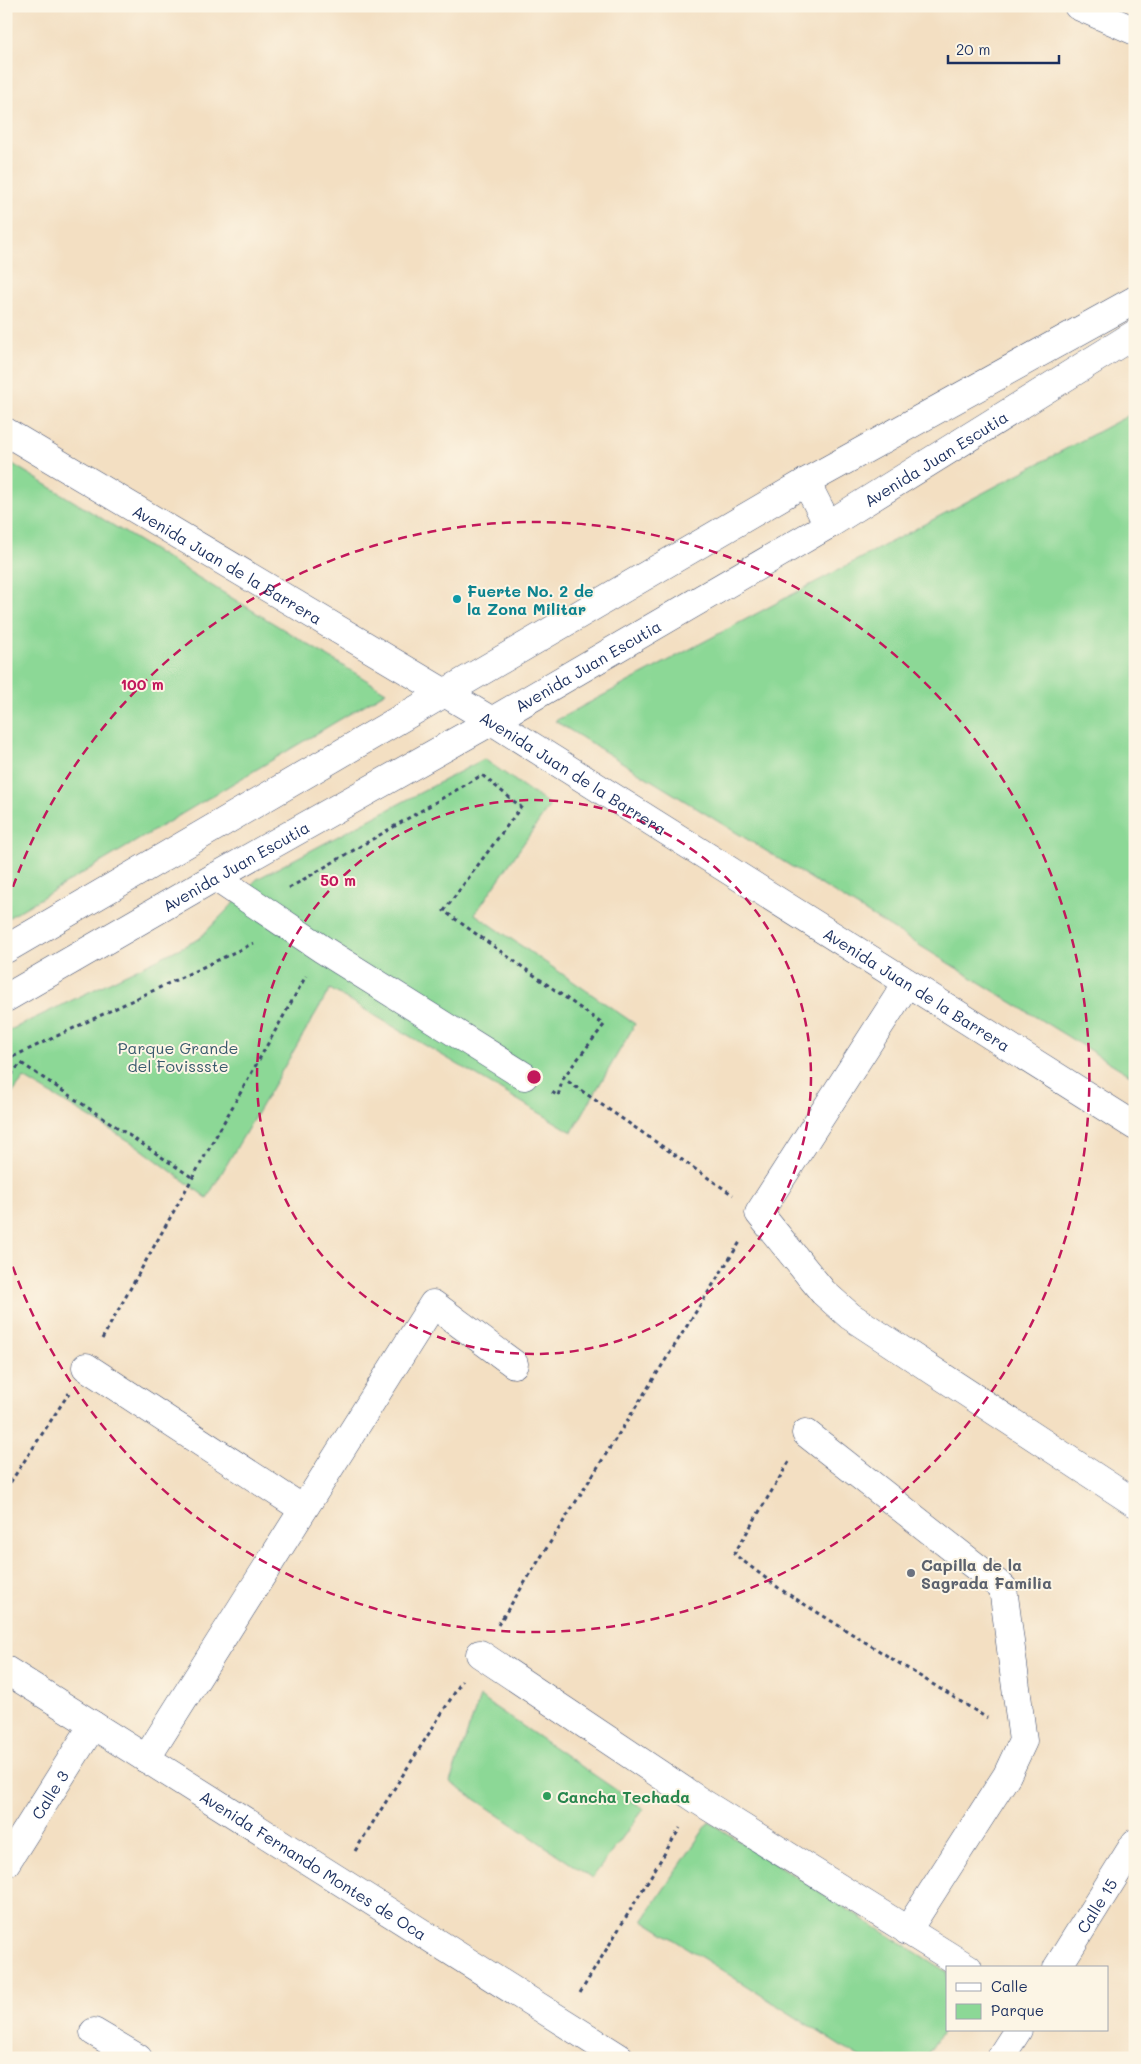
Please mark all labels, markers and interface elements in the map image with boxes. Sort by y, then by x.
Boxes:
scale bar [948,32,1060,64]
text: 20 m [956,39,990,59]
street label: Avenida Juan Escutia [860,405,1011,511]
street label: Avenida Juan de la Barrera [129,499,326,628]
place label: Fuerte No. 2 de la Zona Militar [467,580,594,619]
marker: Fuerte No. 2 de la Zona Militar [451,593,463,605]
street label: Avenida Juan Escutia [511,614,664,716]
text: 100 m [120,674,164,694]
street label: Avenida Juan de la Barrera [477,706,671,839]
street label: Avenida Juan Escutia [158,816,313,916]
text: 50 m [320,870,356,890]
street label: Avenida Juan de la Barrera [820,922,1015,1055]
park label: Parque Grande del Fovissste [118,1037,238,1076]
centre of rings [525,1068,543,1086]
place label: Capilla de la Sagrada Familia [921,1554,1052,1593]
marker: Capilla de la Sagrada Familia [905,1567,917,1579]
street label: Calle 3 [26,1766,72,1823]
street label: Avenida Fernando Montes de Oca [196,1785,431,1944]
place label: Cancha Techada [557,1786,690,1807]
marker: Cancha Techada [541,1790,553,1802]
street label: Calle 15 [1071,1874,1121,1937]
legend [946,1966,1108,2032]
text: Calle [991,1976,1028,1996]
text: Parque [991,2000,1044,2020]

